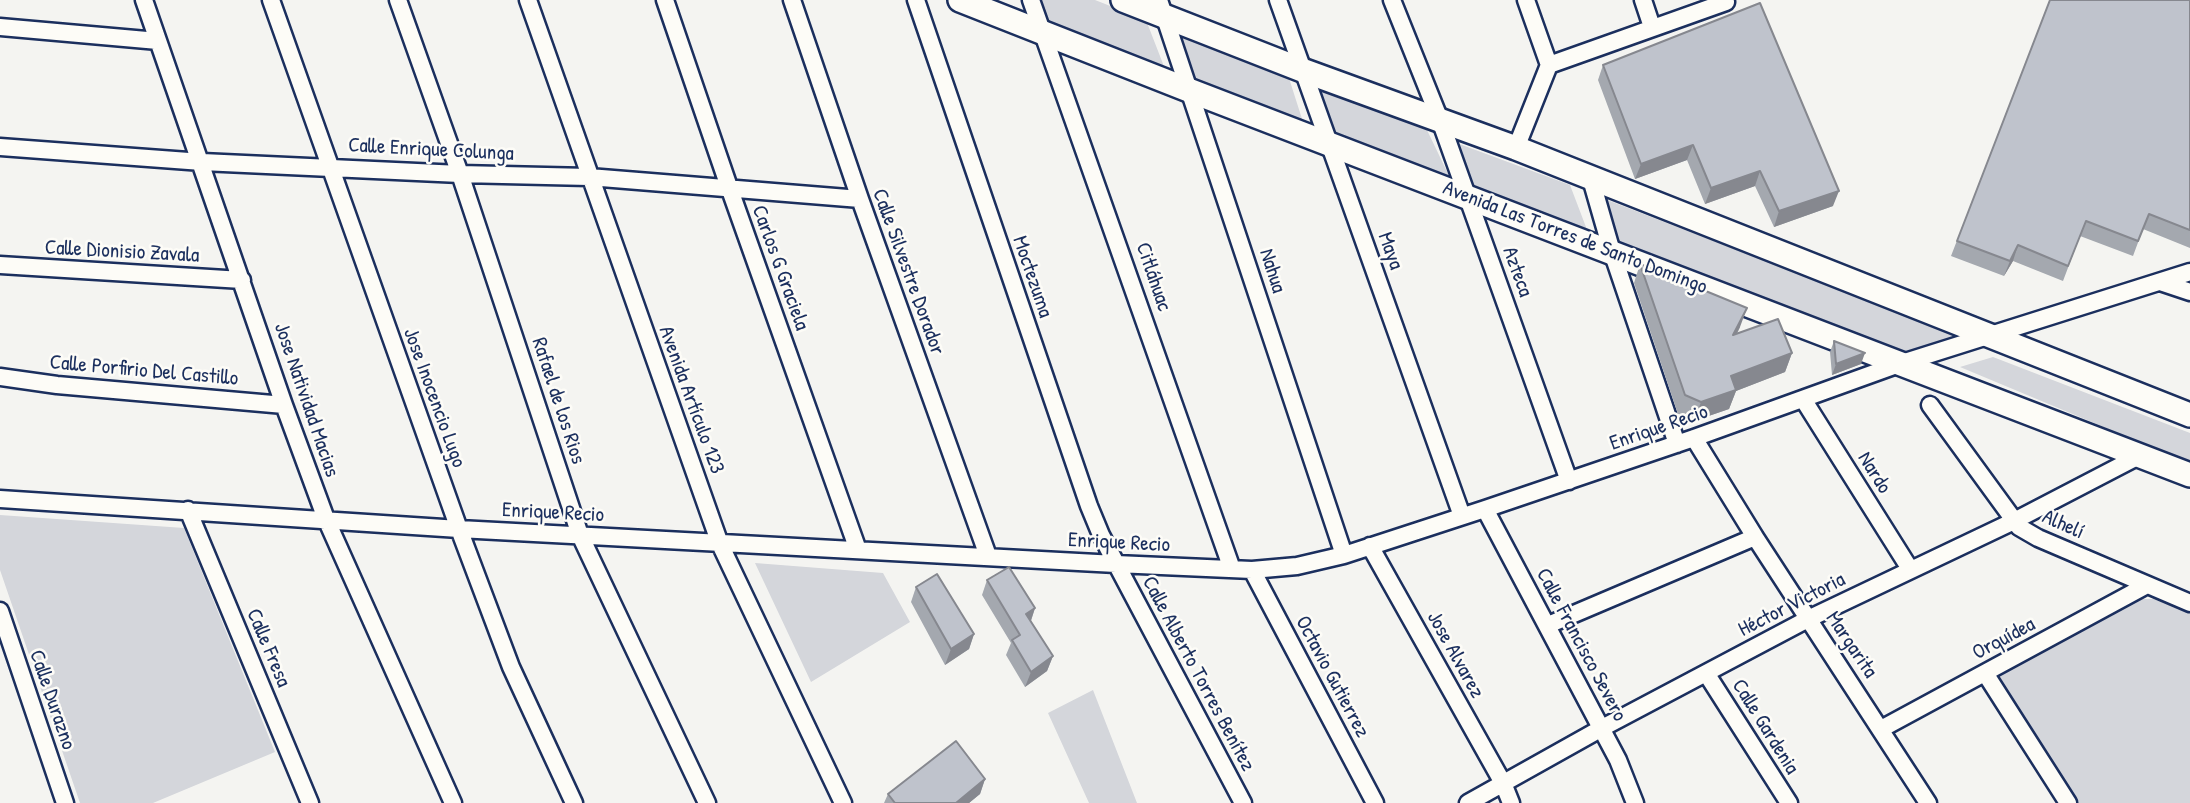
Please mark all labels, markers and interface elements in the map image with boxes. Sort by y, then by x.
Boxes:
street label: Calle Enrique Colunga [348,133,514,167]
street label: Avenida Las Torres de Santo Domingo [1439,176,1711,300]
street label: Calle Silvestre Dorador [866,186,950,358]
street label: Carlos G Graciela [746,202,814,334]
street label: Maya [1372,229,1408,273]
street label: Moctezuma [1006,233,1058,321]
street label: Calle Dionisio Zavala [44,235,200,269]
street label: Citláhuac [1130,239,1176,315]
street label: Azteca [1496,244,1538,300]
street label: Nahua [1253,246,1291,296]
street label: Jose Natividad Macias [268,320,344,480]
street label: Avenida Artículo 123 [653,323,729,477]
street label: Jose Inocencio Lugo [397,325,471,471]
street label: Rafael de los Rios [526,335,590,467]
street label: Calle Porfirio Del Castillo [49,350,239,392]
street label: Enrique Recio [1607,399,1711,457]
street label: Nardo [1852,448,1896,498]
street label: Enrique Recio [501,498,605,528]
street label: Alhelí [2038,505,2088,545]
street label: Enrique Recio [1067,528,1171,558]
street label: Calle Francisco Severo [1530,564,1632,726]
street label: Héctor Victoria [1734,567,1850,643]
street label: Calle Alberto Torres Benítez [1136,572,1260,776]
street label: Calle Fresa [240,605,296,691]
street label: Jose Alvarez [1421,607,1489,703]
street label: Margarita [1820,607,1882,683]
street label: Octavio Gutierrez [1289,612,1375,742]
street label: Orquídea [1968,612,2040,666]
street label: Calle Durazno [23,647,81,753]
street label: Calle Gardenia [1726,675,1804,779]

